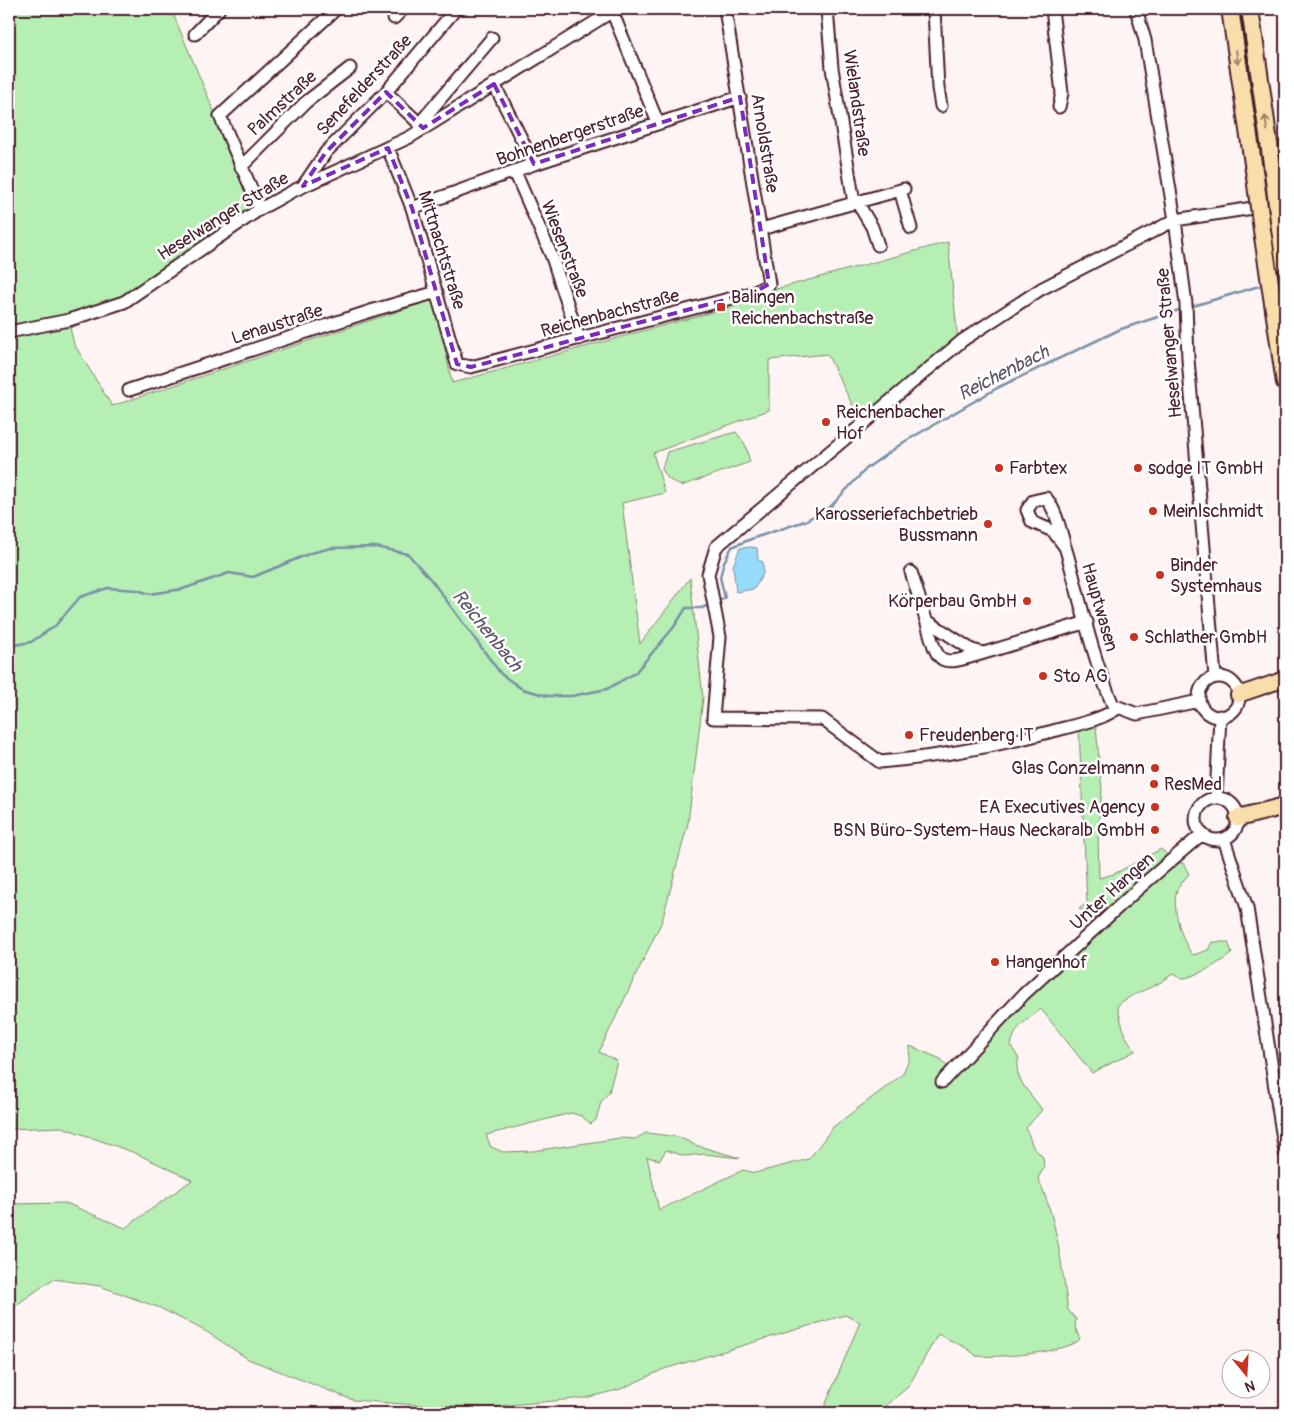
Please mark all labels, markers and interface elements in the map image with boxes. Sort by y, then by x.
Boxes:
street label: Senefelderstraße [311,30,417,141]
street label: Wielandstraße [838,48,875,158]
one-way arrow [1233,49,1243,65]
street label: Palmstraße [243,65,322,141]
street label: Arnoldstraße [745,92,784,194]
street label: Bohnenbergerstraße [493,99,647,171]
one-way arrow [1261,115,1271,131]
street label: Heselwanger Straße [153,167,293,266]
street label: Mittnachtstraße [413,188,471,312]
street label: Wiesenstraße [535,197,594,301]
street label: Heselwanger Straße [1151,267,1188,419]
street label: Reichenbachstraße [538,284,682,343]
place label: Balingen Reichenbachstraße [731,286,873,330]
street label: Lenaustraße [229,299,326,350]
marker: Balingen Reichenbachstraße [715,301,727,313]
water label: Reichenbach [954,339,1054,406]
place label: Reichenbacher Hof [836,401,945,445]
marker: Reichenbacher Hof [820,416,832,428]
place label: Farbtex [1009,457,1068,480]
place label: sodge IT GmbH [1148,457,1263,480]
marker: Farbtex [993,462,1005,474]
marker: sodge IT GmbH [1132,462,1144,474]
place label: Meinlschmidt [1163,500,1264,523]
place label: Karosseriefachbetrieb Bussmann [815,503,978,547]
marker: Meinlschmidt [1147,505,1159,517]
marker: Karosseriefachbetrieb Bussmann [982,518,994,530]
place label: Binder Systemhaus [1170,554,1262,598]
street label: Hauptwasen [1076,560,1123,654]
marker: Binder Systemhaus [1154,569,1166,581]
water label: Reichenbach [447,585,528,677]
place label: Körperbau GmbH [888,590,1017,613]
marker: Körperbau GmbH [1021,595,1033,607]
place label: Schlather GmbH [1144,626,1267,649]
marker: Schlather GmbH [1128,631,1140,643]
place label: Sto AG [1053,665,1108,688]
marker: Sto AG [1037,670,1049,682]
place label: Freudenberg IT [919,724,1034,747]
marker: Freudenberg IT [903,729,915,741]
place label: Glas Conzelmann [1011,757,1145,780]
marker: Glas Conzelmann [1149,762,1161,774]
place label: ResMed [1164,773,1222,796]
marker: ResMed [1148,778,1160,790]
place label: EA Executives Agency [979,796,1145,819]
marker: EA Executives Agency [1149,801,1161,813]
place label: BSN Büro-System-Haus Neckaralb GmbH [833,819,1145,842]
marker: BSN Büro-System-Haus Neckaralb GmbH [1149,824,1161,836]
street label: Unter Hangen [1065,848,1159,935]
place label: Hangenhof [1005,951,1088,974]
marker: Hangenhof [989,956,1001,968]
north arrow [1222,1350,1272,1400]
text: N [1243,1376,1257,1395]

